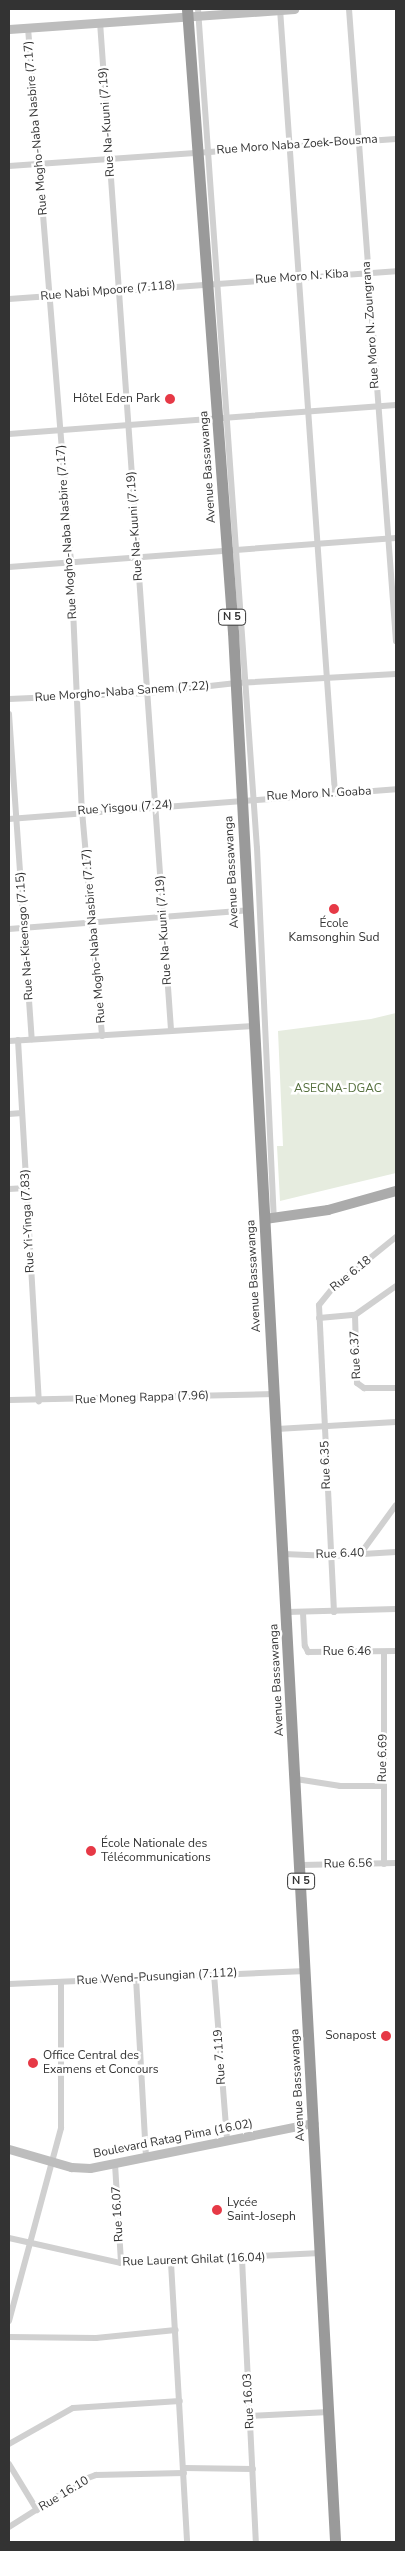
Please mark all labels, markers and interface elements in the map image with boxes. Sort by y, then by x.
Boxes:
street label: Rue Mogho-Naba Nasbire (7.17) [21,40,51,216]
street label: Rue Na-Kuuni (7.19) [96,67,118,177]
street label: Rue Moro Naba Zoek-Bousma [216,132,378,158]
street label: Rue Moro N. Zoungrana [359,261,383,389]
street label: Rue Moro N. Kiba [255,267,349,287]
street label: Rue Nabi Mpoore (7.118) [40,278,176,304]
place label: Hôtel Eden Park [73,392,160,406]
marker: Hôtel Eden Park [164,393,176,405]
street label: Avenue Bassawanga [197,410,219,524]
street label: Rue Mogho-Naba Nasbire (7.17) [54,444,80,620]
street label: Rue Na-Kuuni (7.19) [124,471,146,581]
road number: N 5 [217,608,247,626]
street label: Rue Morgho-Naba Sanem (7.22) [34,679,210,705]
street label: Rue Moro N. Goaba [266,784,372,804]
street label: Rue Yisgou (7.24) [77,797,173,819]
street label: Avenue Bassawanga [222,815,242,929]
street label: Rue Mogho-Naba Nasbire (7.17) [79,848,109,1024]
street label: Rue Na-Kieensgo (7.15) [13,871,37,1001]
street label: Rue Na-Kuuni (7.19) [153,875,175,985]
marker: École Kamsonghin Sud [328,903,340,915]
place label: École Kamsonghin Sud [288,917,380,945]
park label: ASECNA-DGAC [294,1082,382,1096]
street label: Rue Yi-Yinga (7.83) [18,1169,38,1273]
street label: Avenue Bassawanga [244,1219,264,1333]
street label: Rue 6.18 [328,1253,374,1295]
street label: Rue 6.37 [348,1330,364,1380]
street label: Rue Moneg Rappa (7.96) [75,1388,209,1408]
street label: Rue 6.35 [318,1440,334,1490]
street label: Rue 6.40 [315,1546,365,1562]
street label: Avenue Bassawanga [267,1623,287,1737]
street label: Rue 6.46 [323,1645,371,1659]
street label: Rue 6.69 [375,1734,391,1782]
place label: École Nationale des Télécommunications [101,1837,211,1865]
marker: École Nationale des Télécommunications [85,1845,97,1857]
street label: Rue 6.56 [324,1856,372,1872]
road number: N 5 [286,1872,316,1890]
street label: Rue Wend-Pusungian (7.112) [76,1966,238,1988]
street label: Avenue Bassawanga [288,2028,308,2142]
street label: Rue 7.119 [211,2029,229,2085]
place label: Sonapost [325,2029,376,2043]
marker: Sonapost [380,2030,392,2042]
place label: Office Central des Examens et Concours [43,2049,159,2077]
marker: Office Central des Examens et Concours [27,2057,39,2069]
street label: Boulevard Ratag Pima (16.02) [92,2116,254,2162]
street label: Rue 16.07 [109,2186,127,2242]
place label: Lycée Saint-Joseph [227,2196,296,2224]
marker: Lycée Saint-Joseph [211,2204,223,2216]
street label: Rue Laurent Ghilat (16.04) [122,2250,266,2270]
street label: Rue 16.03 [240,2373,258,2429]
street label: Rue 16.10 [36,2473,92,2515]

